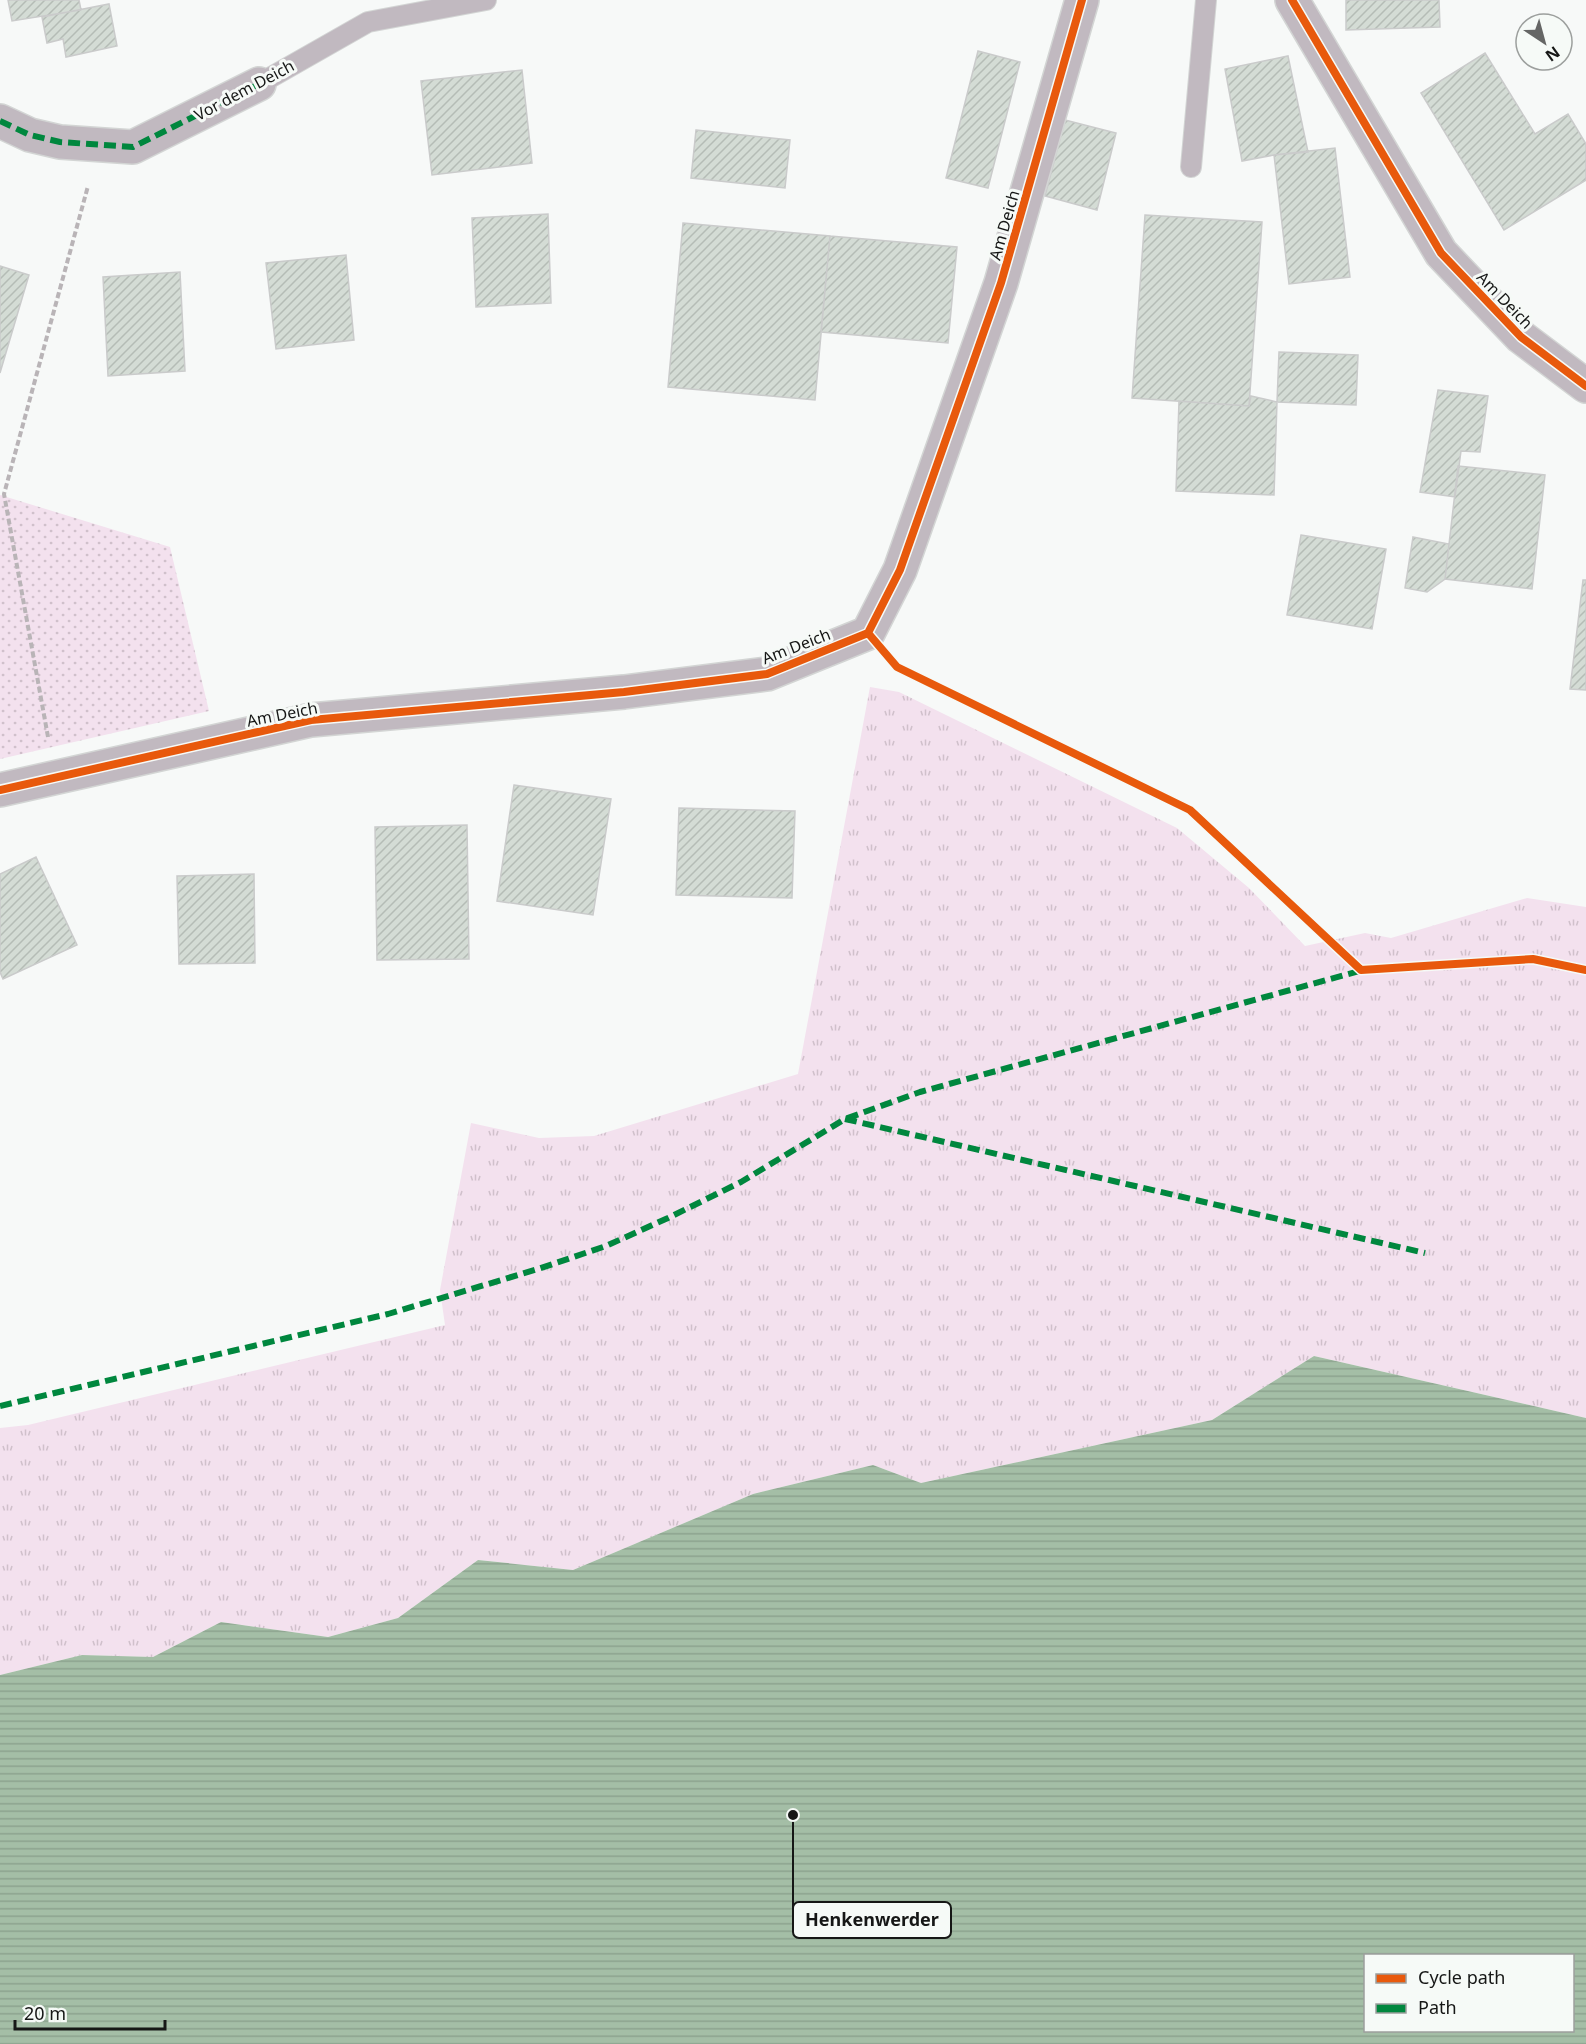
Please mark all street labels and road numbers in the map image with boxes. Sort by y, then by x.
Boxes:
street label: Vor dem Deich [190,54,298,126]
street label: Am Deich [984,187,1024,263]
street label: Am Deich [1472,267,1538,333]
street label: Am Deich [759,623,833,669]
street label: Am Deich [245,696,319,732]

